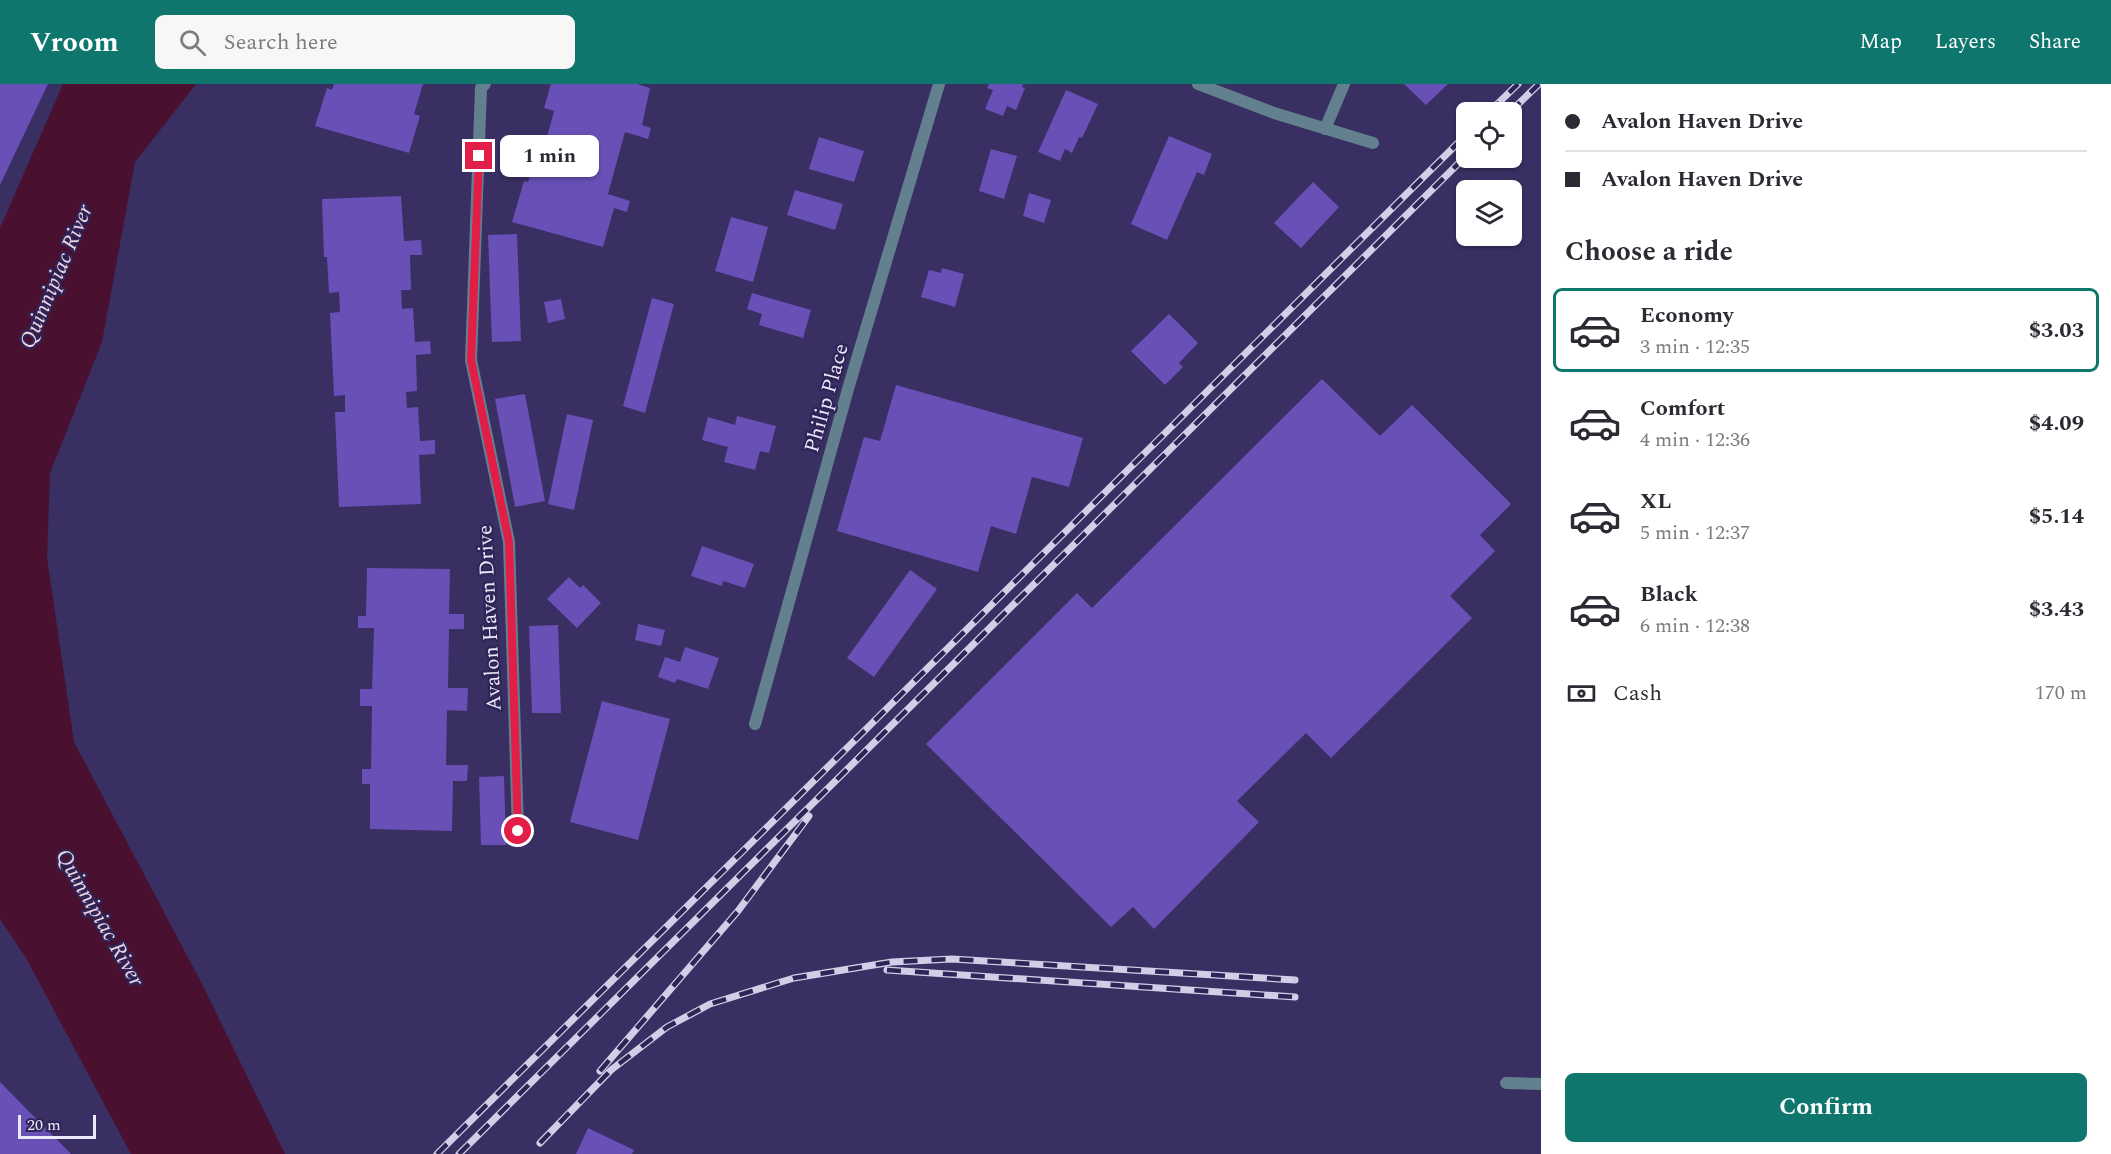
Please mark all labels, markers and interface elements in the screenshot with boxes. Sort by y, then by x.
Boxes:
search box [155,15,575,69]
text: Vroom [30,21,119,64]
icon: search [176,26,209,59]
text: Search here [224,26,338,59]
text: Map [1860,26,1902,58]
text: Layers [1935,26,1996,58]
text: Share [2029,26,2081,58]
map controls [1456,102,1522,246]
button: locate [1456,102,1522,168]
text: Avalon Haven Drive [1601,105,1803,138]
callout: 1 min [500,135,599,177]
text: 1 min [523,141,576,171]
route end [465,142,492,169]
text: Avalon Haven Drive [1601,163,1803,196]
button: layers [1456,180,1522,246]
water label: Quinnipiac River [11,199,102,354]
text: Choose a ride [1565,231,1733,273]
text: Economy [1640,299,1733,332]
icon: car [1568,303,1622,357]
text: $3.03 [2029,314,2084,347]
text: 3 min · 12:35 [1640,332,1750,362]
street label: Philip Place [796,340,858,457]
text: Comfort [1640,392,1725,425]
icon: car [1568,396,1622,450]
text: $4.09 [2029,407,2084,440]
text: 4 min · 12:36 [1640,425,1750,455]
text: XL [1640,485,1671,518]
icon: car [1568,489,1622,543]
text: $5.14 [2029,500,2084,533]
text: 5 min · 12:37 [1640,518,1750,548]
street label: Avalon Haven Drive [469,524,511,712]
text: Black [1640,578,1698,611]
icon: car [1568,582,1622,636]
text: $3.43 [2029,593,2084,626]
text: 6 min · 12:38 [1640,611,1750,641]
icon: cash [1565,677,1598,710]
text: Cash [1613,677,1662,710]
text: 170 m [2035,678,2087,708]
route start [504,817,531,844]
water label: Quinnipiac River [47,843,153,993]
button: Confirm [1565,1073,2087,1142]
scale bar [18,1112,96,1140]
text: 20 m [27,1113,61,1137]

